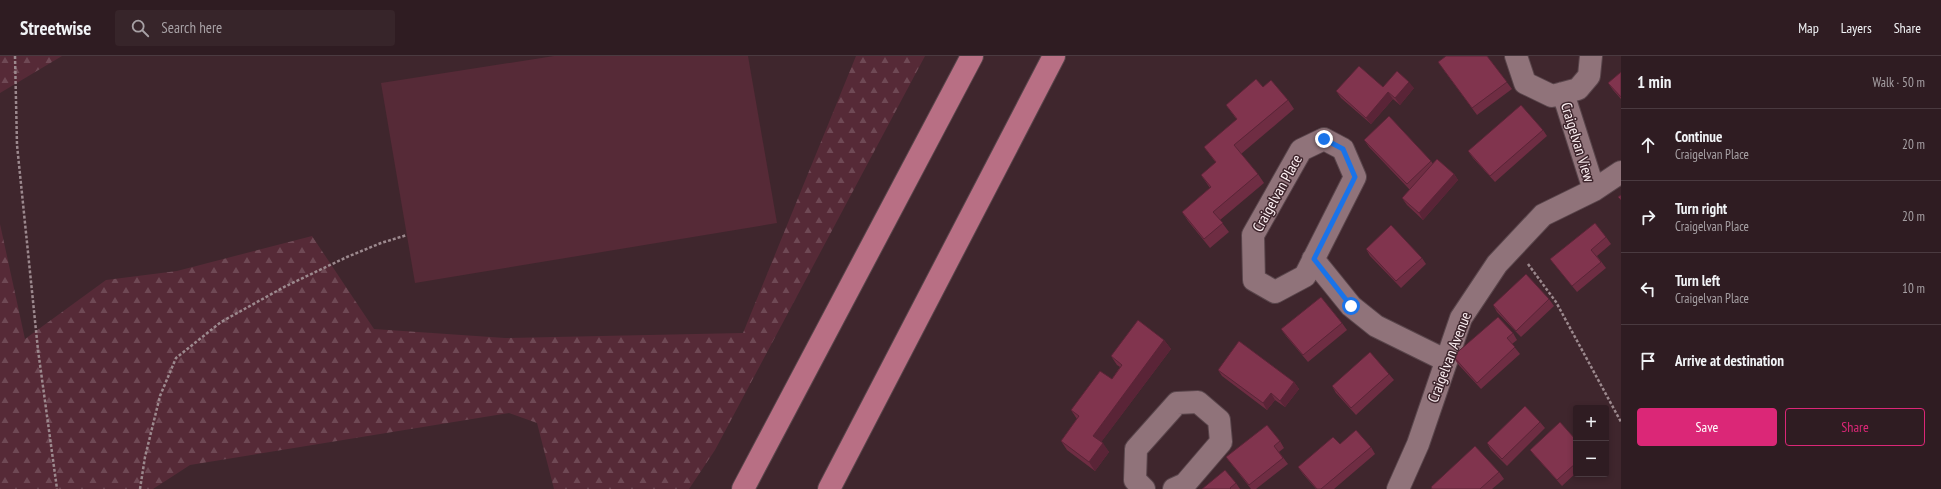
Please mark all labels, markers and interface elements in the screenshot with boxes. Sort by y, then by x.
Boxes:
search box [115,10,395,46]
text: Streetwise [20,16,91,40]
icon: search [129,17,151,39]
text: Search here [161,18,222,37]
text: Map [1798,19,1819,37]
text: Layers [1841,19,1872,37]
text: Share [1894,19,1921,37]
text: 1 min [1637,71,1671,93]
text: Walk · 50 m [1873,74,1925,91]
street label: Craigelvan View [1557,100,1599,184]
text: Continue [1675,127,1722,146]
route end [1315,130,1333,148]
icon: ahead [1637,134,1659,156]
text: 20 m [1902,136,1925,153]
text: Craigelvan Place [1675,146,1749,163]
street label: Craigelvan Place [1248,151,1306,235]
text: Turn right [1675,199,1727,218]
icon: right [1637,206,1659,228]
text: 20 m [1902,208,1925,225]
text: Craigelvan Place [1675,218,1749,235]
text: Turn left [1675,271,1720,290]
icon: left [1637,278,1659,300]
text: 10 m [1902,280,1925,297]
text: Craigelvan Place [1675,290,1749,307]
route start [1342,297,1360,315]
street label: Craigelvan Avenue [1423,309,1475,405]
icon: arrive [1637,350,1659,372]
text: Arrive at destination [1675,351,1784,370]
map controls [1573,405,1609,477]
button: + [1573,405,1609,441]
button: Save [1637,408,1777,446]
button: Share [1785,408,1925,446]
button: − [1573,441,1609,477]

